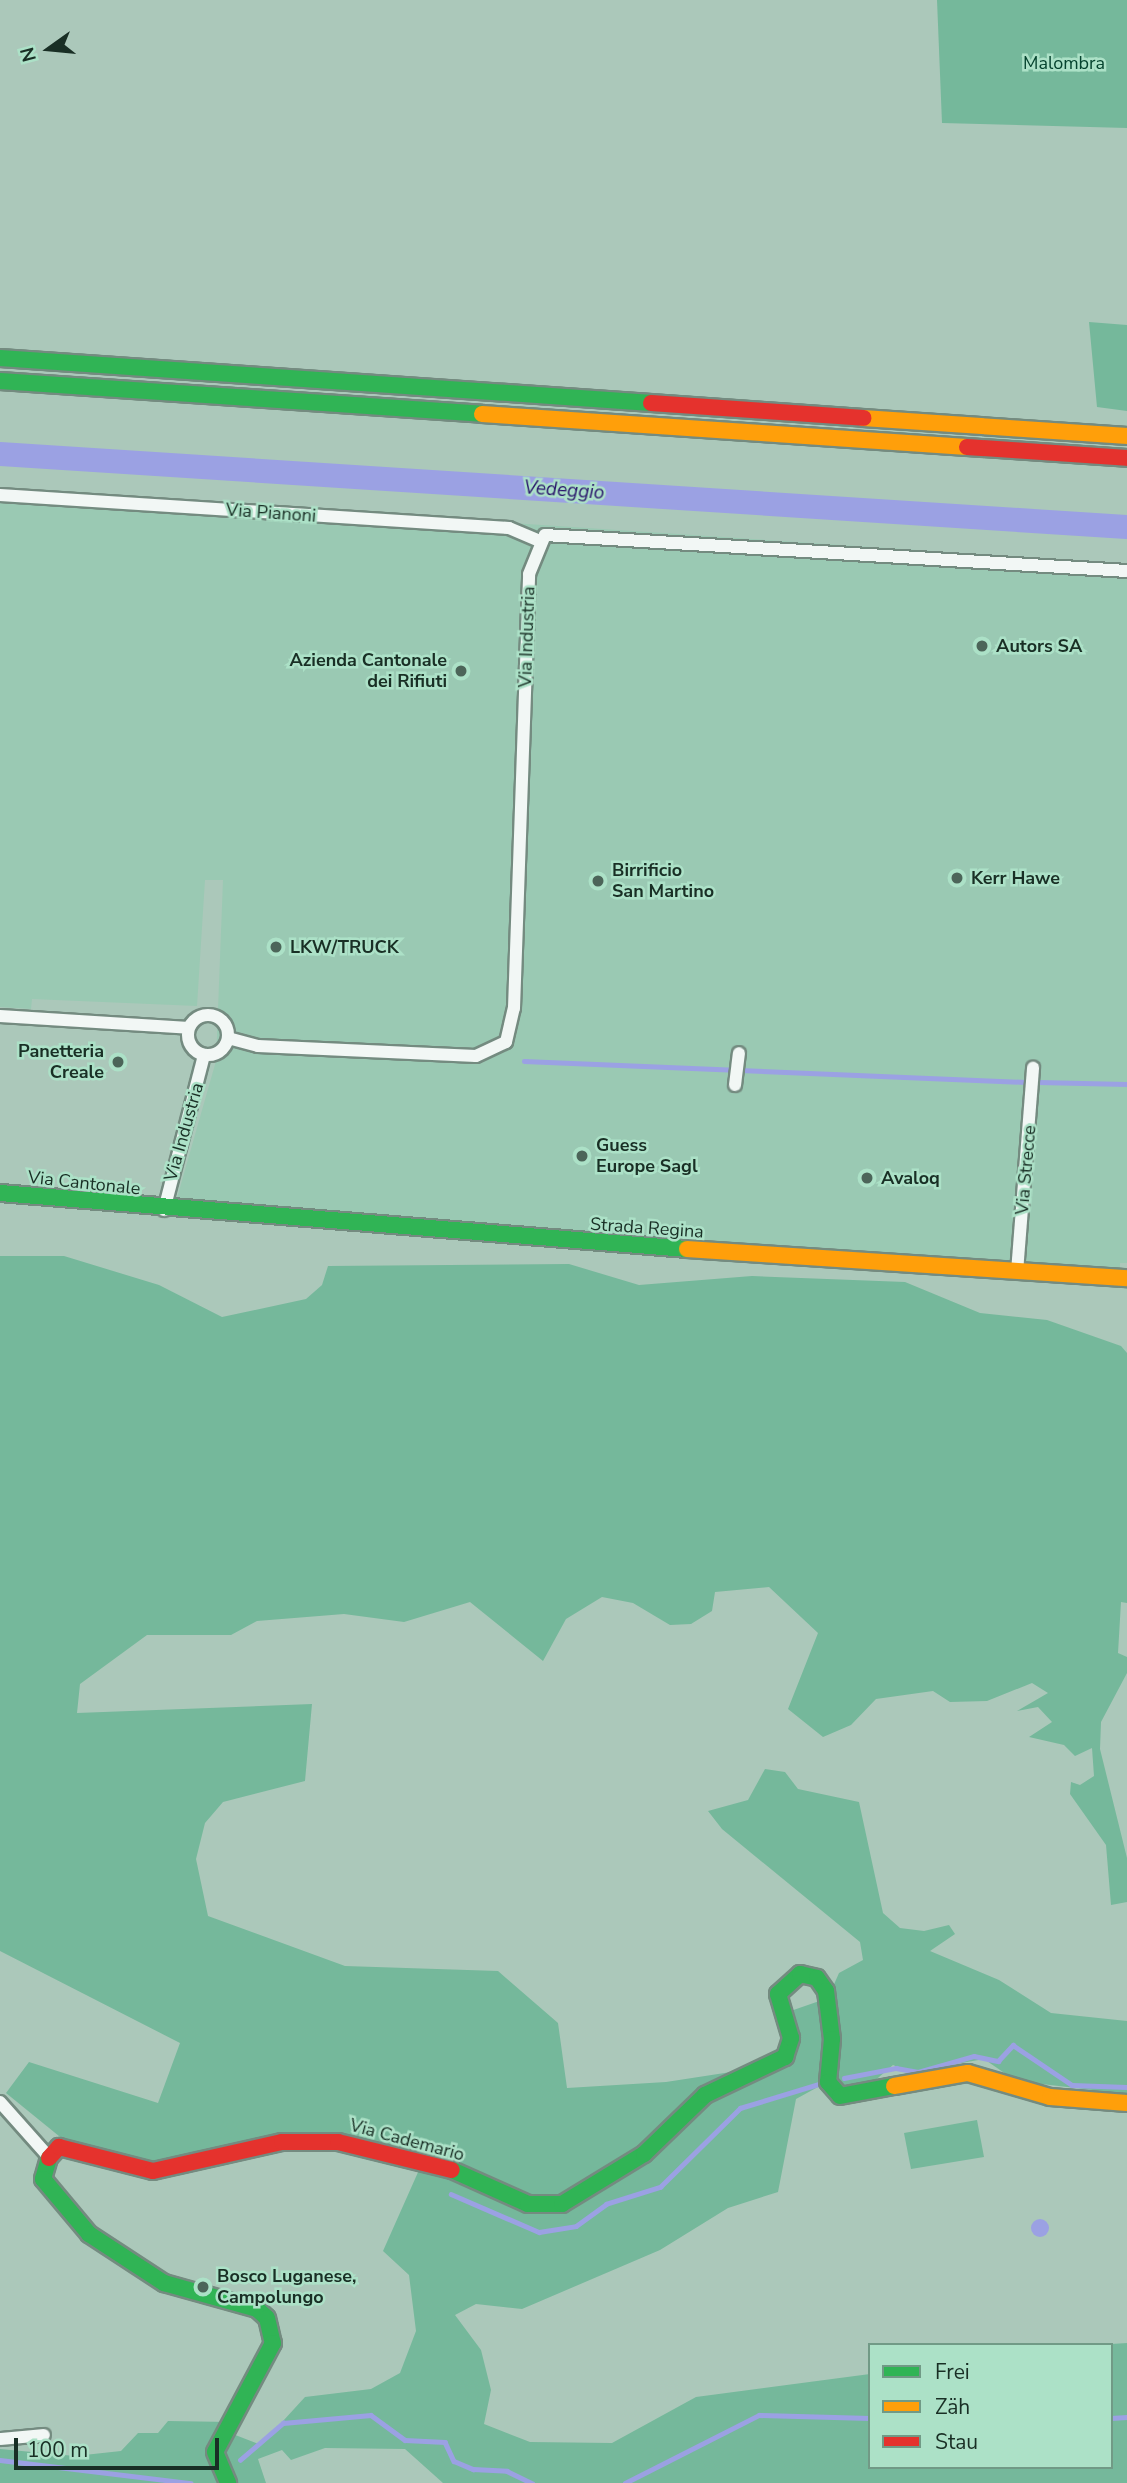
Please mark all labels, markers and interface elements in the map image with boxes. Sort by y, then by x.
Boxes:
north arrow [14,14,84,84]
text: N [14,44,43,65]
park label: Malombra [1023,52,1105,74]
water label: Vedeggio [523,477,605,505]
street label: Via Pianoni [225,499,317,527]
street label: Via Industria [514,586,540,688]
place label: Autors SA [996,635,1082,657]
marker: Autors SA [974,638,990,654]
place label: Azienda Cantonale dei Rifiuti [289,650,447,692]
marker: Azienda Cantonale dei Rifiuti [453,663,469,679]
place label: Birrificio San Martino [612,860,714,903]
place label: Kerr Hawe [971,867,1060,889]
marker: Kerr Hawe [949,870,965,886]
marker: Birrificio San Martino [590,873,606,889]
place label: LKW/TRUCK [290,936,399,958]
marker: LKW/TRUCK [268,939,284,955]
place label: Panetteria Creale [18,1041,104,1084]
marker: Panetteria Creale [110,1054,126,1070]
street label: Via Industria [160,1080,208,1184]
street label: Via Strecce [1011,1124,1041,1216]
place label: Guess Europe Sagl [596,1135,698,1178]
marker: Guess Europe Sagl [574,1148,590,1164]
street label: Via Cantonale [27,1166,141,1200]
place label: Avaloq [881,1167,940,1189]
marker: Avaloq [859,1170,875,1186]
street label: Strada Regina [589,1213,705,1243]
street label: Via Cademario [347,2114,467,2166]
place label: Bosco Luganese, Campolungo [217,2266,356,2308]
marker: Bosco Luganese, Campolungo [195,2279,211,2295]
legend [868,2343,1113,2469]
text: Frei [935,2358,970,2386]
text: Zäh [935,2393,970,2421]
scale bar [18,2424,222,2468]
text: Stau [935,2428,978,2456]
text: 100 m [27,2436,88,2464]

